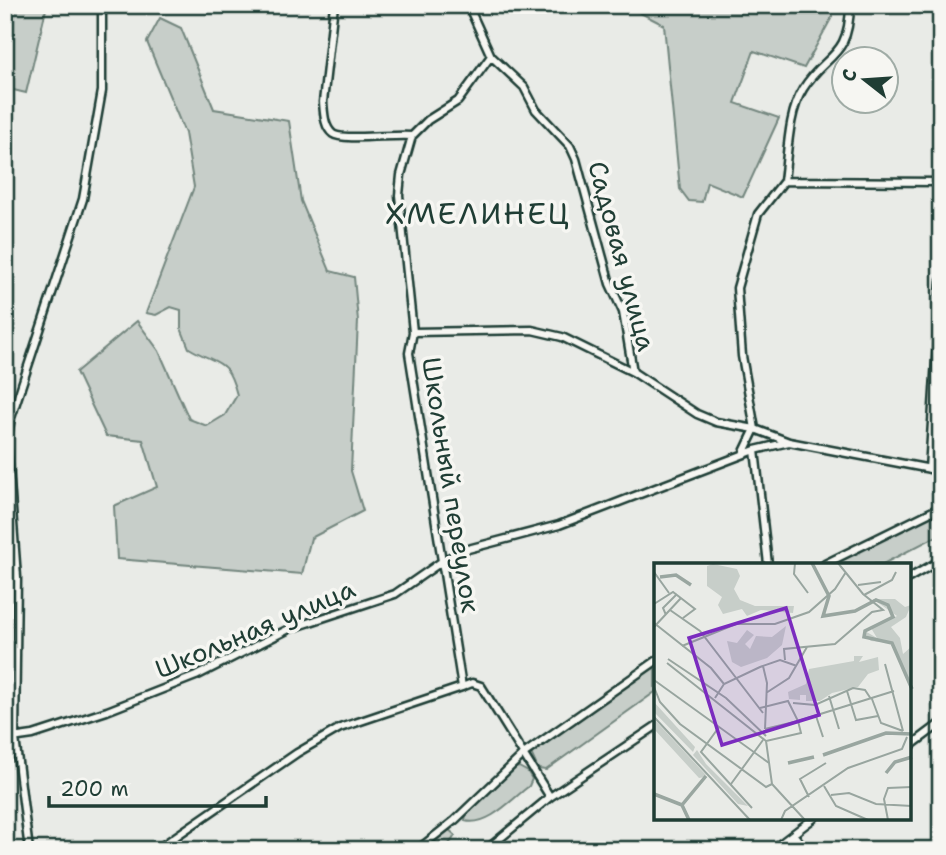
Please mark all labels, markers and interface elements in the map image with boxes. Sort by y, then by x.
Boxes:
north arrow [830,46,900,116]
text: С [836,66,863,84]
street label: Садовая улица [580,157,665,355]
district label: ХМЕЛИНЕЦ [385,193,571,234]
street label: Школьный переулок [414,355,489,615]
inset map [654,563,911,820]
street label: Школьная улица [149,571,360,686]
scale bar [49,764,266,808]
text: 200 m [60,775,129,803]

